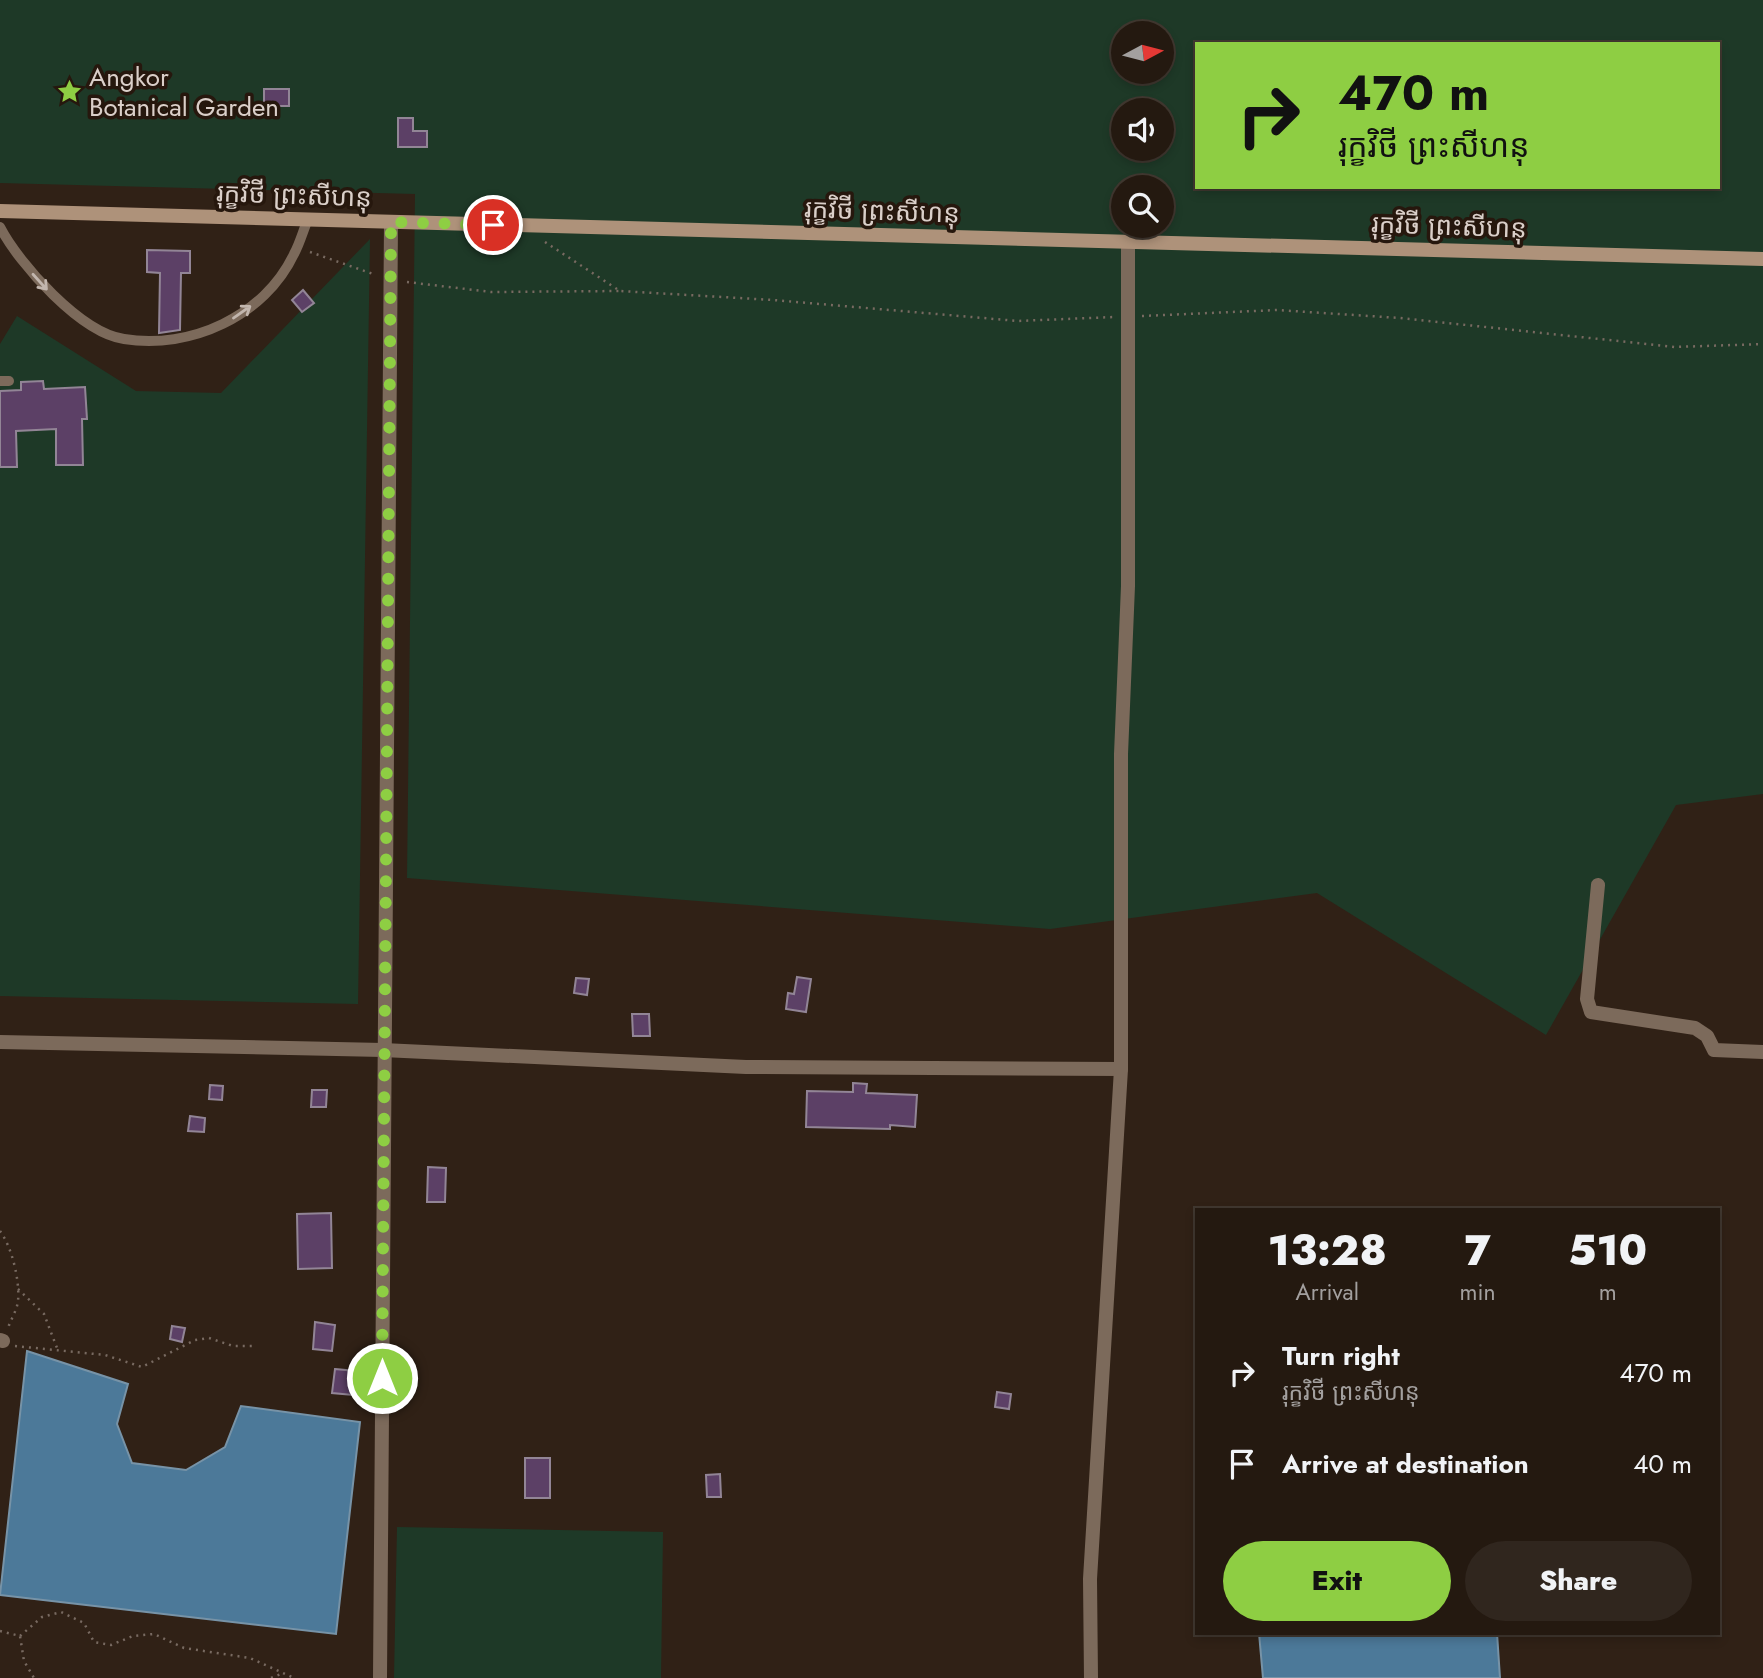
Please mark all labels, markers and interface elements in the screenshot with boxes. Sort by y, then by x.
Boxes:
north arrow [1111,21,1174,84]
map controls [1111,21,1174,238]
place label: Angkor Botanical Garden [89,58,279,126]
text: 470 m [1338,58,1489,128]
icon: right [1223,70,1314,161]
place icon: Angkor Botanical Garden [55,78,83,106]
button: sound [1111,98,1174,161]
text: រុក្ខវិថី ព្រះសីហនុ [1338,123,1530,169]
street label: រុក្ខវិថី ព្រះសីហនុ [216,173,372,217]
button: search [1111,175,1174,238]
street label: រុក្ខវិថី ព្រះសីហនុ [804,189,960,233]
pin [463,195,523,255]
street label: រុក្ខវិថី ព្រះសីហនុ [1371,204,1527,248]
icon: arrive [474,206,512,244]
one-way arrow [32,273,48,291]
one-way arrow [231,305,251,319]
text: 13:28 [1268,1220,1387,1281]
text: 7 [1464,1220,1491,1281]
text: 510 [1568,1220,1647,1281]
text: Arrival [1296,1275,1359,1309]
text: min [1460,1275,1496,1309]
text: m [1599,1275,1617,1309]
text: Turn right [1282,1337,1400,1375]
position arrow [345,1341,419,1415]
icon: right [1223,1354,1261,1392]
text: 470 m [1620,1354,1692,1392]
text: រុក្ខវិថី ព្រះសីហនុ [1282,1375,1420,1409]
icon: arrive [1223,1445,1261,1483]
text: Arrive at destination [1282,1445,1529,1483]
text: 40 m [1633,1445,1692,1483]
button: Exit [1223,1541,1451,1621]
button: Share [1465,1541,1692,1621]

